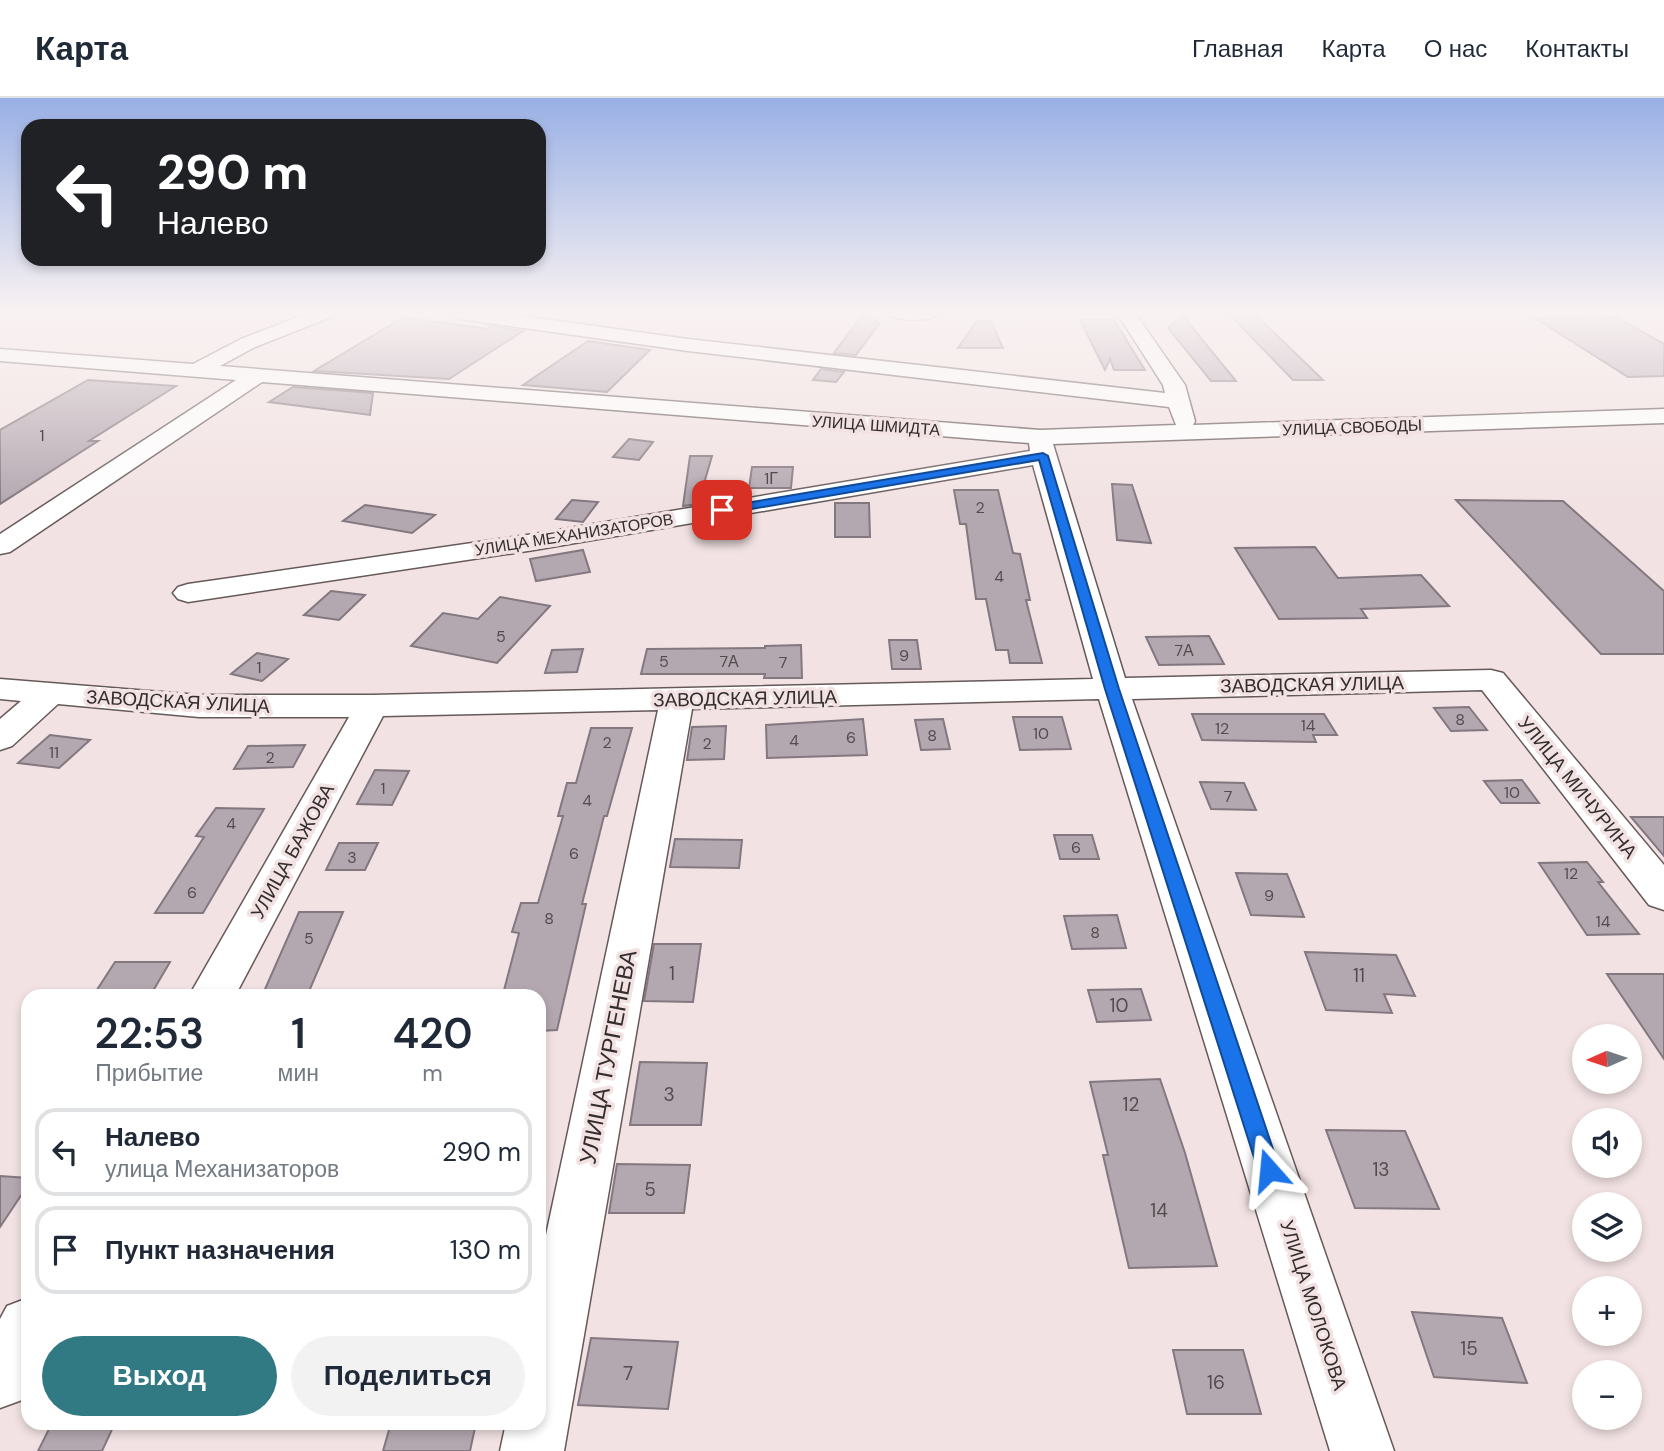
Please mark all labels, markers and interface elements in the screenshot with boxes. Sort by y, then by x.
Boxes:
text: Карта [35,27,128,70]
text: Главная [1192,33,1283,64]
text: Карта [1321,33,1386,64]
text: О нас [1424,33,1487,64]
text: Контакты [1525,33,1629,64]
text: 290 m [157,140,308,204]
icon: left [42,147,133,238]
text: Налево [157,202,269,244]
street label: УЛИЦА ШМИДТА [811,411,941,440]
street label: УЛИЦА СВОБОДЫ [1282,415,1422,440]
house number: 1 [40,425,45,446]
house number: 1Г [764,468,778,489]
pin [692,480,752,540]
icon: arrive [703,491,741,529]
house number: 2 [975,497,985,518]
street label: УЛИЦА МЕХАНИЗАТОРОВ [473,508,675,561]
house number: 4 [994,566,1004,587]
house number: 5 [496,626,506,647]
house number: 7А [1174,640,1194,661]
house number: 9 [899,645,909,666]
house number: 5 [659,651,669,672]
house number: 7А [719,651,739,672]
house number: 7 [779,652,787,673]
house number: 1 [257,657,262,678]
street label: ЗАВОДСКАЯ УЛИЦА [1220,670,1405,699]
street label: ЗАВОДСКАЯ УЛИЦА [85,684,271,719]
street label: ЗАВОДСКАЯ УЛИЦА [653,684,838,713]
house number: 8 [1455,709,1465,730]
street label: УЛИЦА МИЧУРИНА [1512,711,1643,864]
house number: 14 [1301,715,1316,736]
house number: 12 [1215,718,1229,739]
house number: 10 [1033,723,1049,744]
house number: 8 [927,725,937,746]
house number: 6 [846,727,856,748]
house number: 4 [789,730,799,751]
house number: 2 [602,732,612,753]
house number: 2 [702,733,712,754]
house number: 11 [49,742,59,763]
house number: 2 [265,747,275,768]
house number: 1 [381,778,386,799]
street label: УЛИЦА БАЖОВА [245,779,340,923]
house number: 10 [1504,782,1520,803]
house number: 7 [1224,786,1232,807]
house number: 4 [582,790,592,811]
house number: 4 [226,813,236,834]
house number: 6 [1071,837,1081,858]
house number: 6 [569,843,579,864]
house number: 3 [347,847,357,868]
house number: 12 [1564,863,1578,884]
house number: 6 [187,882,197,903]
house number: 9 [1264,885,1274,906]
house number: 8 [544,908,554,929]
house number: 14 [1596,911,1611,932]
house number: 8 [1090,922,1100,943]
house number: 5 [304,928,314,949]
street label: УЛИЦА ТУРГЕНЕВА [573,947,644,1167]
house number: 1 [669,961,675,986]
house number: 11 [1353,963,1365,988]
house number: 10 [1110,993,1128,1018]
text: 22:53 [94,1006,204,1061]
text: 1 [291,1006,306,1061]
text: 420 [392,1006,473,1061]
north arrow [1572,1024,1642,1094]
map controls [1572,1024,1642,1430]
text: Прибытие [95,1058,203,1088]
text: мин [278,1058,319,1088]
text: m [422,1058,443,1088]
house number: 3 [663,1082,675,1107]
house number: 12 [1123,1092,1139,1117]
button: sound [1572,1108,1642,1178]
text: Налево [105,1120,200,1154]
icon: left [46,1133,84,1171]
position arrow [1232,1133,1306,1207]
text: 290 m [442,1135,521,1169]
text: улица Механизаторов [105,1154,339,1184]
house number: 13 [1372,1157,1390,1182]
house number: 5 [644,1177,656,1202]
button: layers [1572,1192,1642,1262]
house number: 14 [1150,1198,1168,1223]
street label: УЛИЦА МОЛОКОВА [1274,1217,1353,1394]
icon: arrive [46,1231,84,1269]
text: Пункт назначения [105,1233,335,1267]
text: 130 m [450,1233,521,1267]
button: + [1572,1276,1642,1346]
button: Выход [42,1336,277,1416]
button: Поделиться [291,1336,525,1416]
house number: 15 [1460,1336,1478,1361]
button: − [1572,1360,1642,1430]
house number: 7 [623,1361,633,1386]
house number: 16 [1207,1370,1225,1395]

